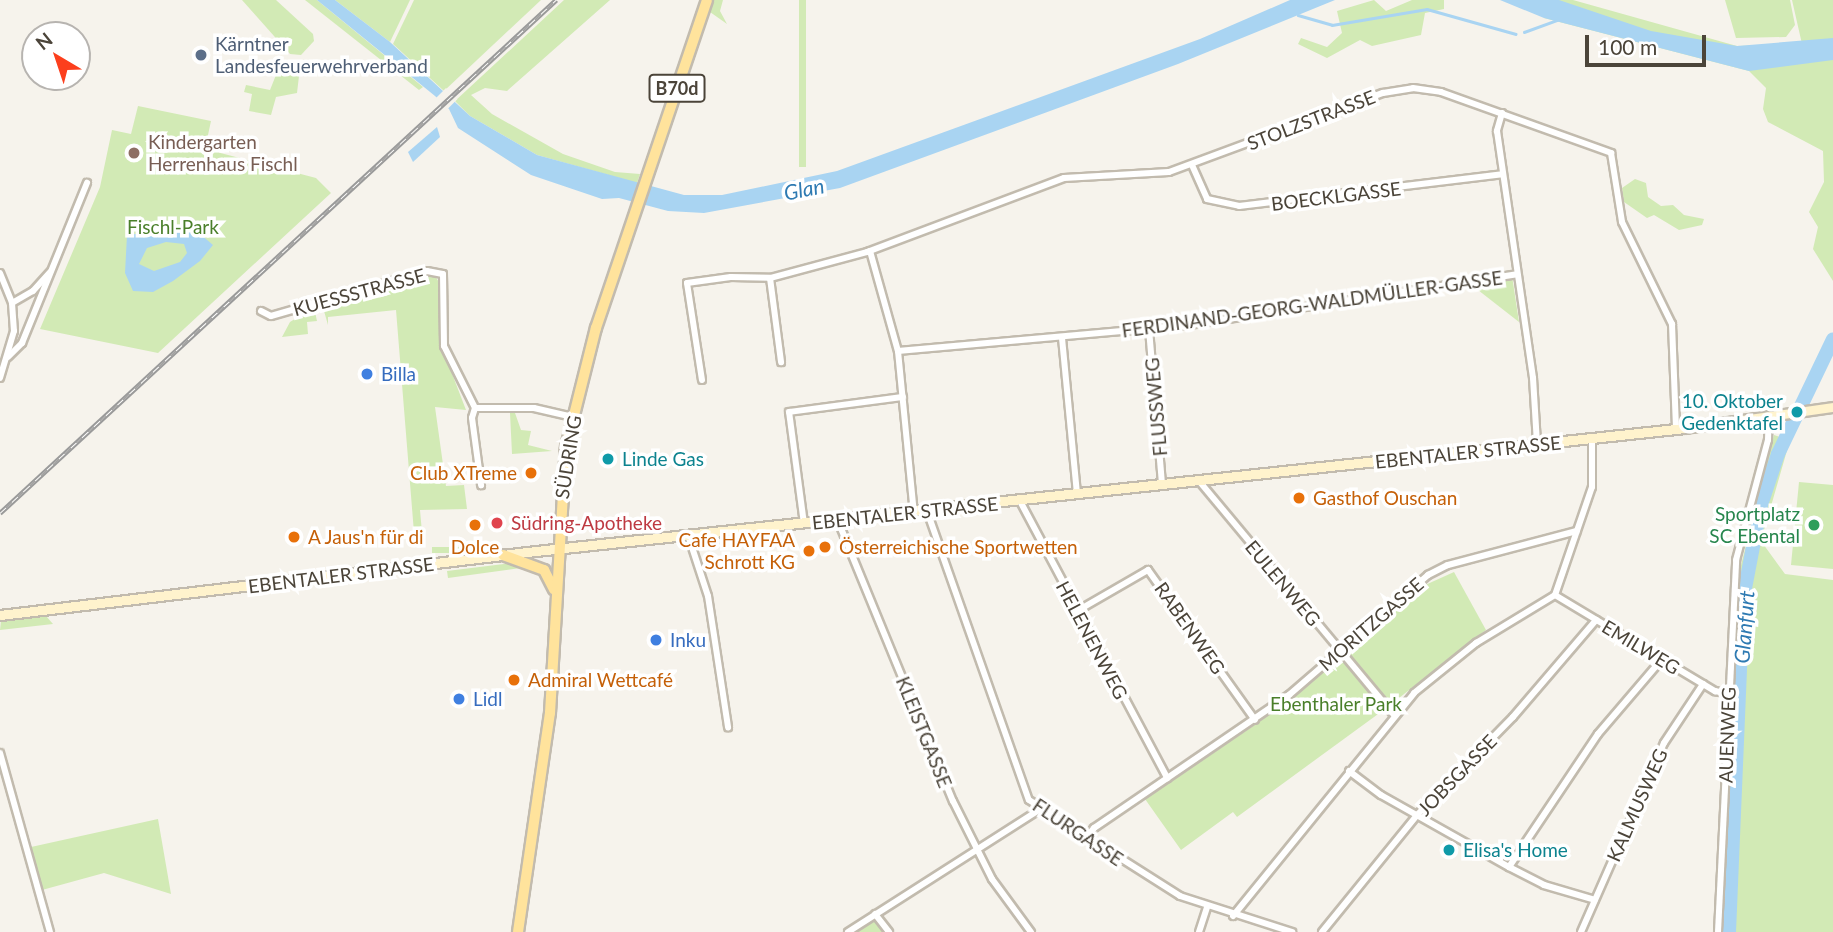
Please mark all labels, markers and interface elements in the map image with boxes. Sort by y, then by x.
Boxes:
north arrow [21,21,91,91]
scale bar [1588,21,1709,65]
text: N [31,27,57,54]
place label: Kärntner Landesfeuerwehrverband [215,33,428,77]
text: 100 m [1598,34,1657,59]
marker: Kärntner Landesfeuerwehrverband [193,47,209,63]
road number: B70d [647,74,707,102]
street label: STOLZSTRASSE [1244,85,1378,155]
place label: Kindergarten Herrenhaus Fischl [148,131,298,175]
marker: Kindergarten Herrenhaus Fischl [126,145,142,161]
water label: Glan [782,173,826,205]
street label: BOECKLGASSE [1270,177,1402,215]
park label: Fischl-Park [127,216,219,238]
street label: KUESSSTRASSE [290,263,428,321]
street label: FERDINAND-GEORG-WALDMÜLLER-GASSE [1120,266,1504,342]
street label: FLUSSWEG [1140,357,1172,457]
place label: Billa [381,363,416,385]
marker: Billa [359,366,375,382]
place label: 10. Oktober Gedenktafel [1681,390,1783,434]
marker: 10. Oktober Gedenktafel [1789,404,1805,420]
street label: SÜDRING [550,414,586,500]
street label: EBENTALER STRASSE [1374,431,1562,473]
place label: Linde Gas [622,448,704,470]
marker: Linde Gas [600,451,616,467]
place label: Club XTreme [410,462,517,484]
marker: Club XTreme [523,465,539,481]
place label: Gasthof Ouschan [1313,487,1458,509]
marker: Gasthof Ouschan [1291,490,1307,506]
street label: EBENTALER STRASSE [811,492,999,534]
place label: Sportplatz SC Ebental [1709,503,1800,547]
place label: Südring-Apotheke [511,512,662,534]
marker: Südring-Apotheke [489,515,505,531]
marker: Dolce [467,517,483,533]
marker: Sportplatz SC Ebental [1806,517,1822,533]
place label: A Jaus'n für di [308,526,425,548]
marker: A Jaus'n für di [286,529,302,545]
place label: Cafe HAYFAA Schrott KG [679,529,795,573]
place label: Dolce [451,536,499,558]
place label: Österreichische Sportwetten [839,536,1078,558]
street label: EULENWEG [1241,536,1325,630]
marker: Österreichische Sportwetten [817,539,833,555]
marker: Cafe HAYFAA Schrott KG [801,543,817,559]
street label: EBENTALER STRASSE [247,552,435,598]
street label: MORITZGASSE [1314,573,1428,675]
street label: HELENENWEG [1051,577,1133,703]
street label: RABENWEG [1150,578,1230,678]
water label: Glanfurt [1729,590,1759,664]
street label: EMILWEG [1598,615,1684,679]
place label: Inku [670,629,706,651]
marker: Inku [648,632,664,648]
place label: Admiral Wettcafé [528,669,673,691]
marker: Admiral Wettcafé [506,672,522,688]
street label: KLEISTGASSE [891,673,957,791]
street label: AUENWEG [1714,687,1740,783]
place label: Lidl [473,688,502,710]
marker: Lidl [451,691,467,707]
park label: Ebenthaler Park [1270,693,1402,715]
street label: JOBSGASSE [1413,730,1501,820]
street label: KALMUSWEG [1602,745,1672,865]
street label: FLURGASSE [1029,793,1127,871]
place label: Elisa's Home [1463,839,1568,861]
marker: Elisa's Home [1441,842,1457,858]

